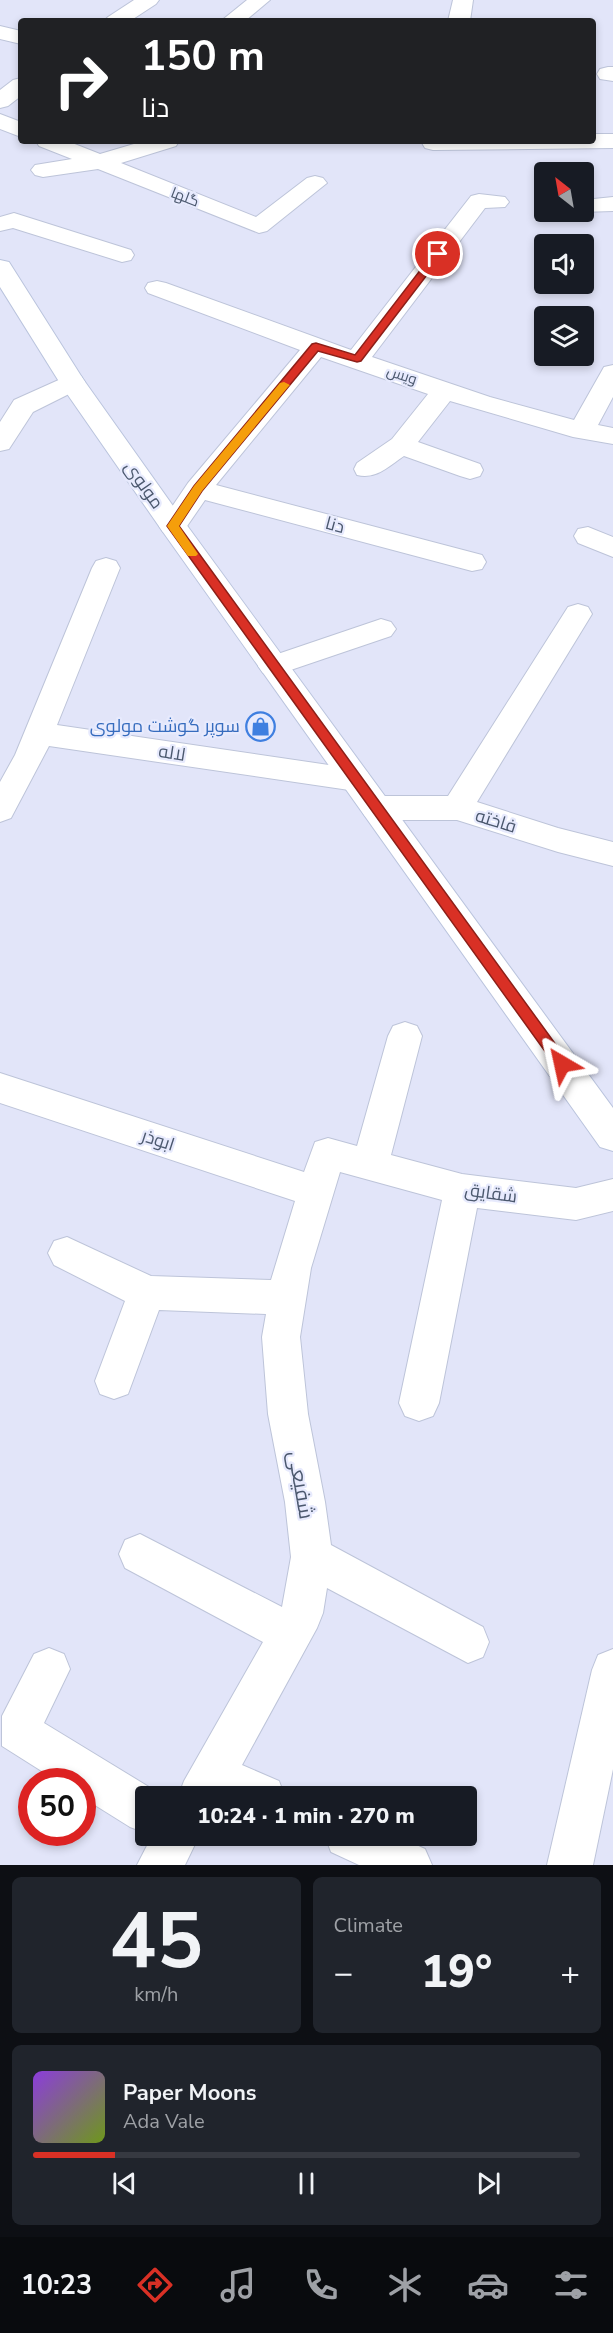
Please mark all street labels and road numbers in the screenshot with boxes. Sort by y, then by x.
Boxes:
street label: گلها [168,182,202,212]
street label: ویس [384,361,420,389]
street label: مولوی [119,456,169,514]
street label: دنا [323,511,347,539]
street label: لاله [157,739,187,767]
street label: فاخته [472,803,520,839]
street label: ابوذر [137,1123,178,1157]
street label: شقایق [463,1177,519,1209]
street label: شفیعی [281,1449,321,1521]

